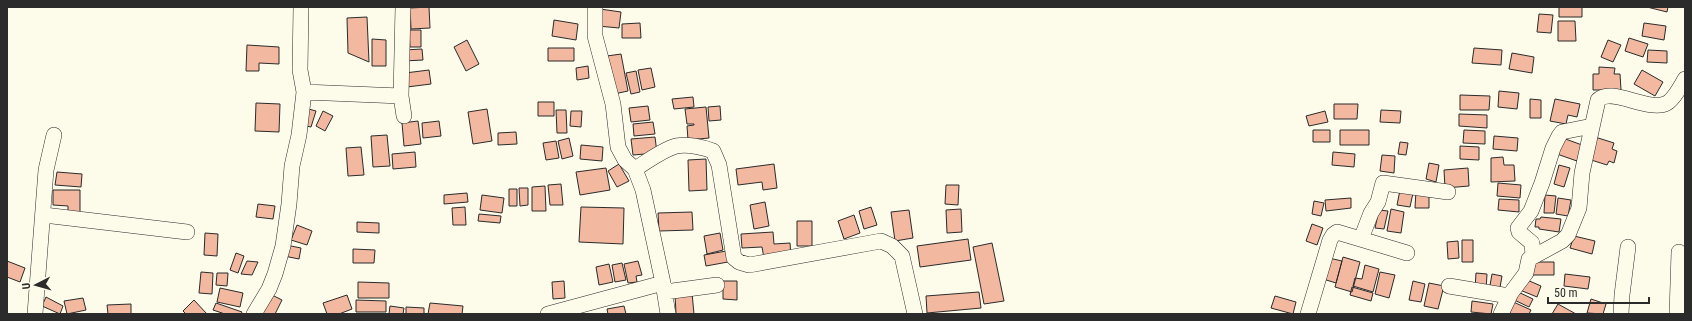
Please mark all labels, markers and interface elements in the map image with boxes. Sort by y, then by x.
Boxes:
north arrow [16,265,56,305]
scale bar [1548,279,1649,305]
text: U [20,282,33,290]
text: 50 m [1554,286,1578,300]

